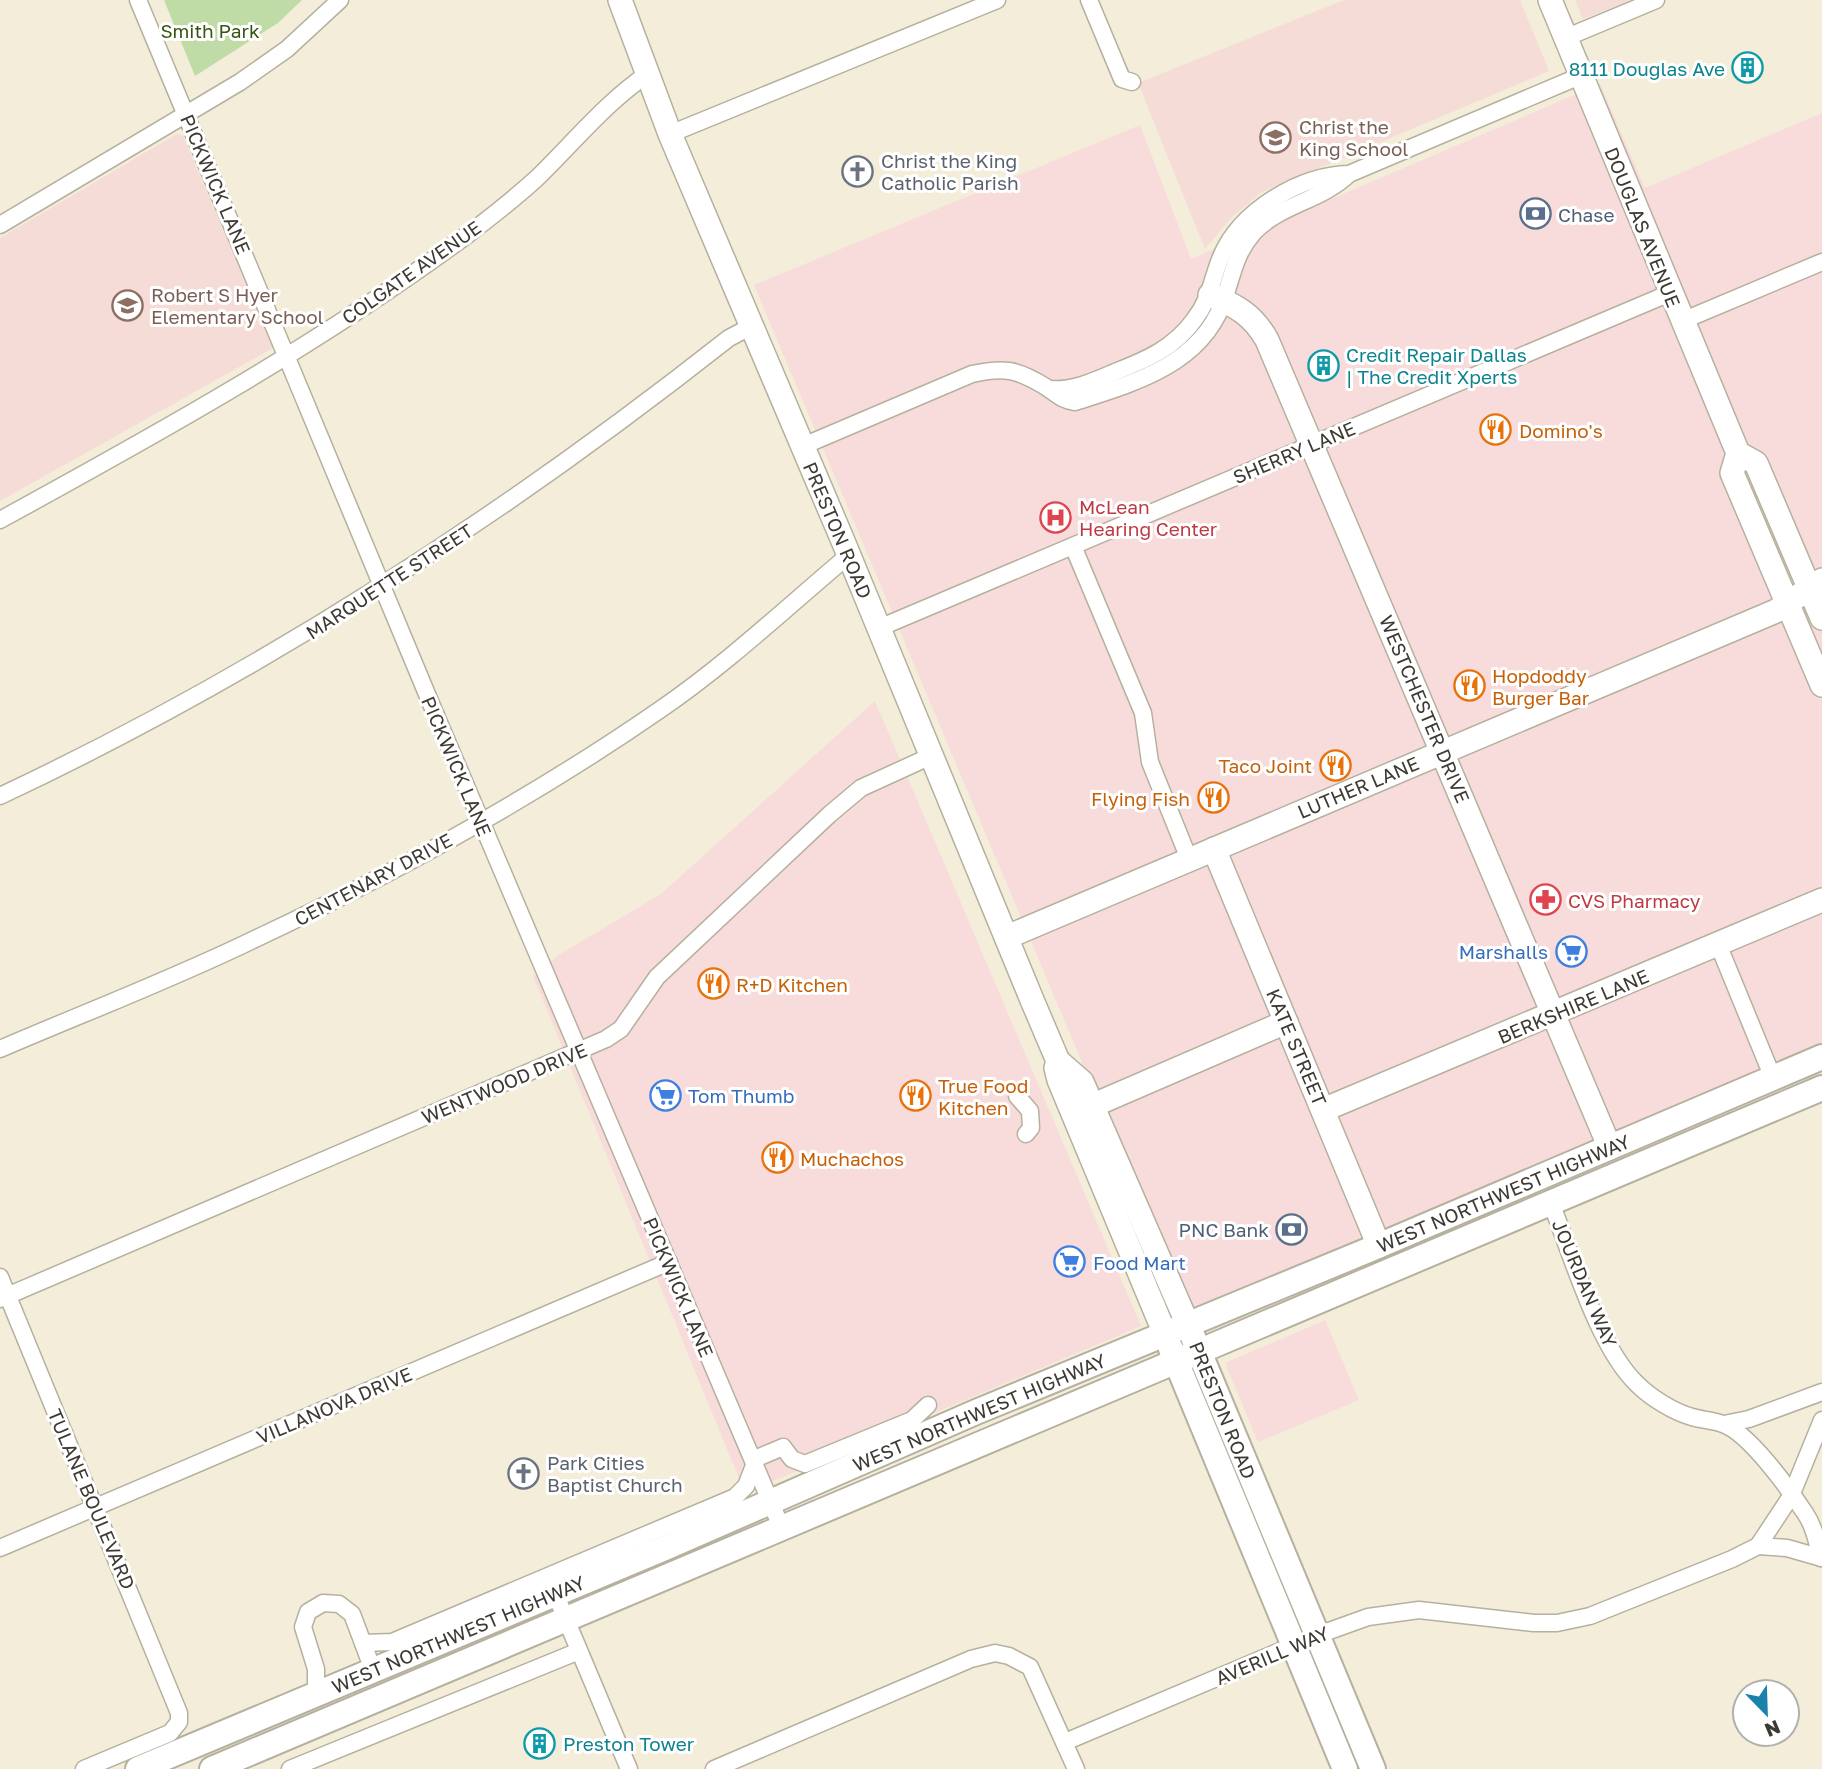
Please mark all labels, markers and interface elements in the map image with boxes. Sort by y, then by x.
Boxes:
park label: Smith Park [160,19,260,42]
building icon: 8111 Douglas Ave [1731,51,1765,85]
place label: 8111 Douglas Ave [1569,57,1725,80]
street label: PICKWICK LANE [176,111,256,257]
place label: Christ the King School [1299,115,1408,160]
school or university icon: Christ the King School [1259,120,1293,154]
street label: DOUGLAS AVENUE [1600,144,1686,310]
place label: Christ the King Catholic Parish [881,149,1019,194]
church icon: Christ the King Catholic Parish [841,154,875,188]
bank icon: Chase [1518,197,1552,231]
place label: Chase [1558,203,1614,226]
street label: COLGATE AVENUE [337,215,485,329]
place label: Robert S Hyer Elementary School [151,283,324,328]
school or university icon: Robert S Hyer Elementary School [111,288,145,322]
place label: Credit Repair Dallas | The Credit Xperts [1346,343,1527,388]
building icon: Credit Repair Dallas | The Credit Xperts [1306,348,1340,382]
restaurant icon: Domino's [1479,413,1513,447]
street label: SHERRY LANE [1229,416,1359,488]
place label: Domino's [1519,419,1603,442]
street label: PRESTON ROAD [799,458,877,602]
place label: McLean Hearing Center [1079,495,1218,540]
hospital icon: McLean Hearing Center [1039,500,1073,534]
street label: MARQUETTE STREET [301,518,477,644]
street label: WESTCHESTER DRIVE [1375,612,1475,806]
place label: Hopdoddy Burger Bar [1492,664,1590,709]
restaurant icon: Hopdoddy Burger Bar [1452,669,1486,703]
street label: PICKWICK LANE [417,693,497,839]
restaurant icon: Taco Joint [1318,748,1352,782]
street label: LUTHER LANE [1294,751,1422,823]
place label: Taco Joint [1219,754,1312,777]
restaurant icon: Flying Fish [1196,781,1230,815]
place label: Flying Fish [1091,787,1190,810]
street label: CENTENARY DRIVE [290,828,456,930]
pharmacy icon: CVS Pharmacy [1528,883,1562,917]
place label: CVS Pharmacy [1568,889,1701,912]
supermarket icon: Marshalls [1554,934,1588,968]
place label: Marshalls [1459,940,1548,963]
street label: BERKSHIRE LANE [1494,964,1652,1048]
restaurant icon: R+D Kitchen [696,967,730,1001]
place label: R+D Kitchen [736,973,848,996]
street label: KATE STREET [1262,985,1332,1109]
street label: WENTWOOD DRIVE [418,1038,590,1128]
place label: True Food Kitchen [938,1074,1028,1119]
supermarket icon: Tom Thumb [648,1078,682,1112]
restaurant icon: True Food Kitchen [898,1079,932,1113]
place label: Tom Thumb [688,1084,795,1107]
street label: WEST NORTHWEST HIGHWAY [1373,1129,1633,1257]
restaurant icon: Muchachos [760,1141,794,1175]
place label: Muchachos [800,1147,904,1170]
bank icon: PNC Bank [1275,1212,1309,1246]
street label: PICKWICK LANE [639,1214,719,1360]
street label: JOURDAN WAY [1548,1216,1622,1350]
place label: PNC Bank [1179,1218,1269,1241]
supermarket icon: Food Mart [1053,1245,1087,1279]
place label: Food Mart [1093,1251,1186,1274]
street label: PRESTON ROAD [1185,1338,1261,1482]
street label: WEST NORTHWEST HIGHWAY [849,1348,1109,1476]
street label: VILLANOVA DRIVE [253,1362,415,1448]
street label: TULANE BOULEVARD [44,1405,140,1593]
place label: Park Cities Baptist Church [547,1451,683,1496]
church icon: Park Cities Baptist Church [507,1456,541,1490]
street label: WEST NORTHWEST HIGHWAY [328,1570,588,1698]
street label: AVERILL WAY [1212,1621,1332,1689]
north arrow [1731,1678,1801,1748]
text: N [1762,1716,1784,1743]
building icon: Preston Tower [523,1726,557,1760]
place label: Preston Tower [563,1732,695,1755]

